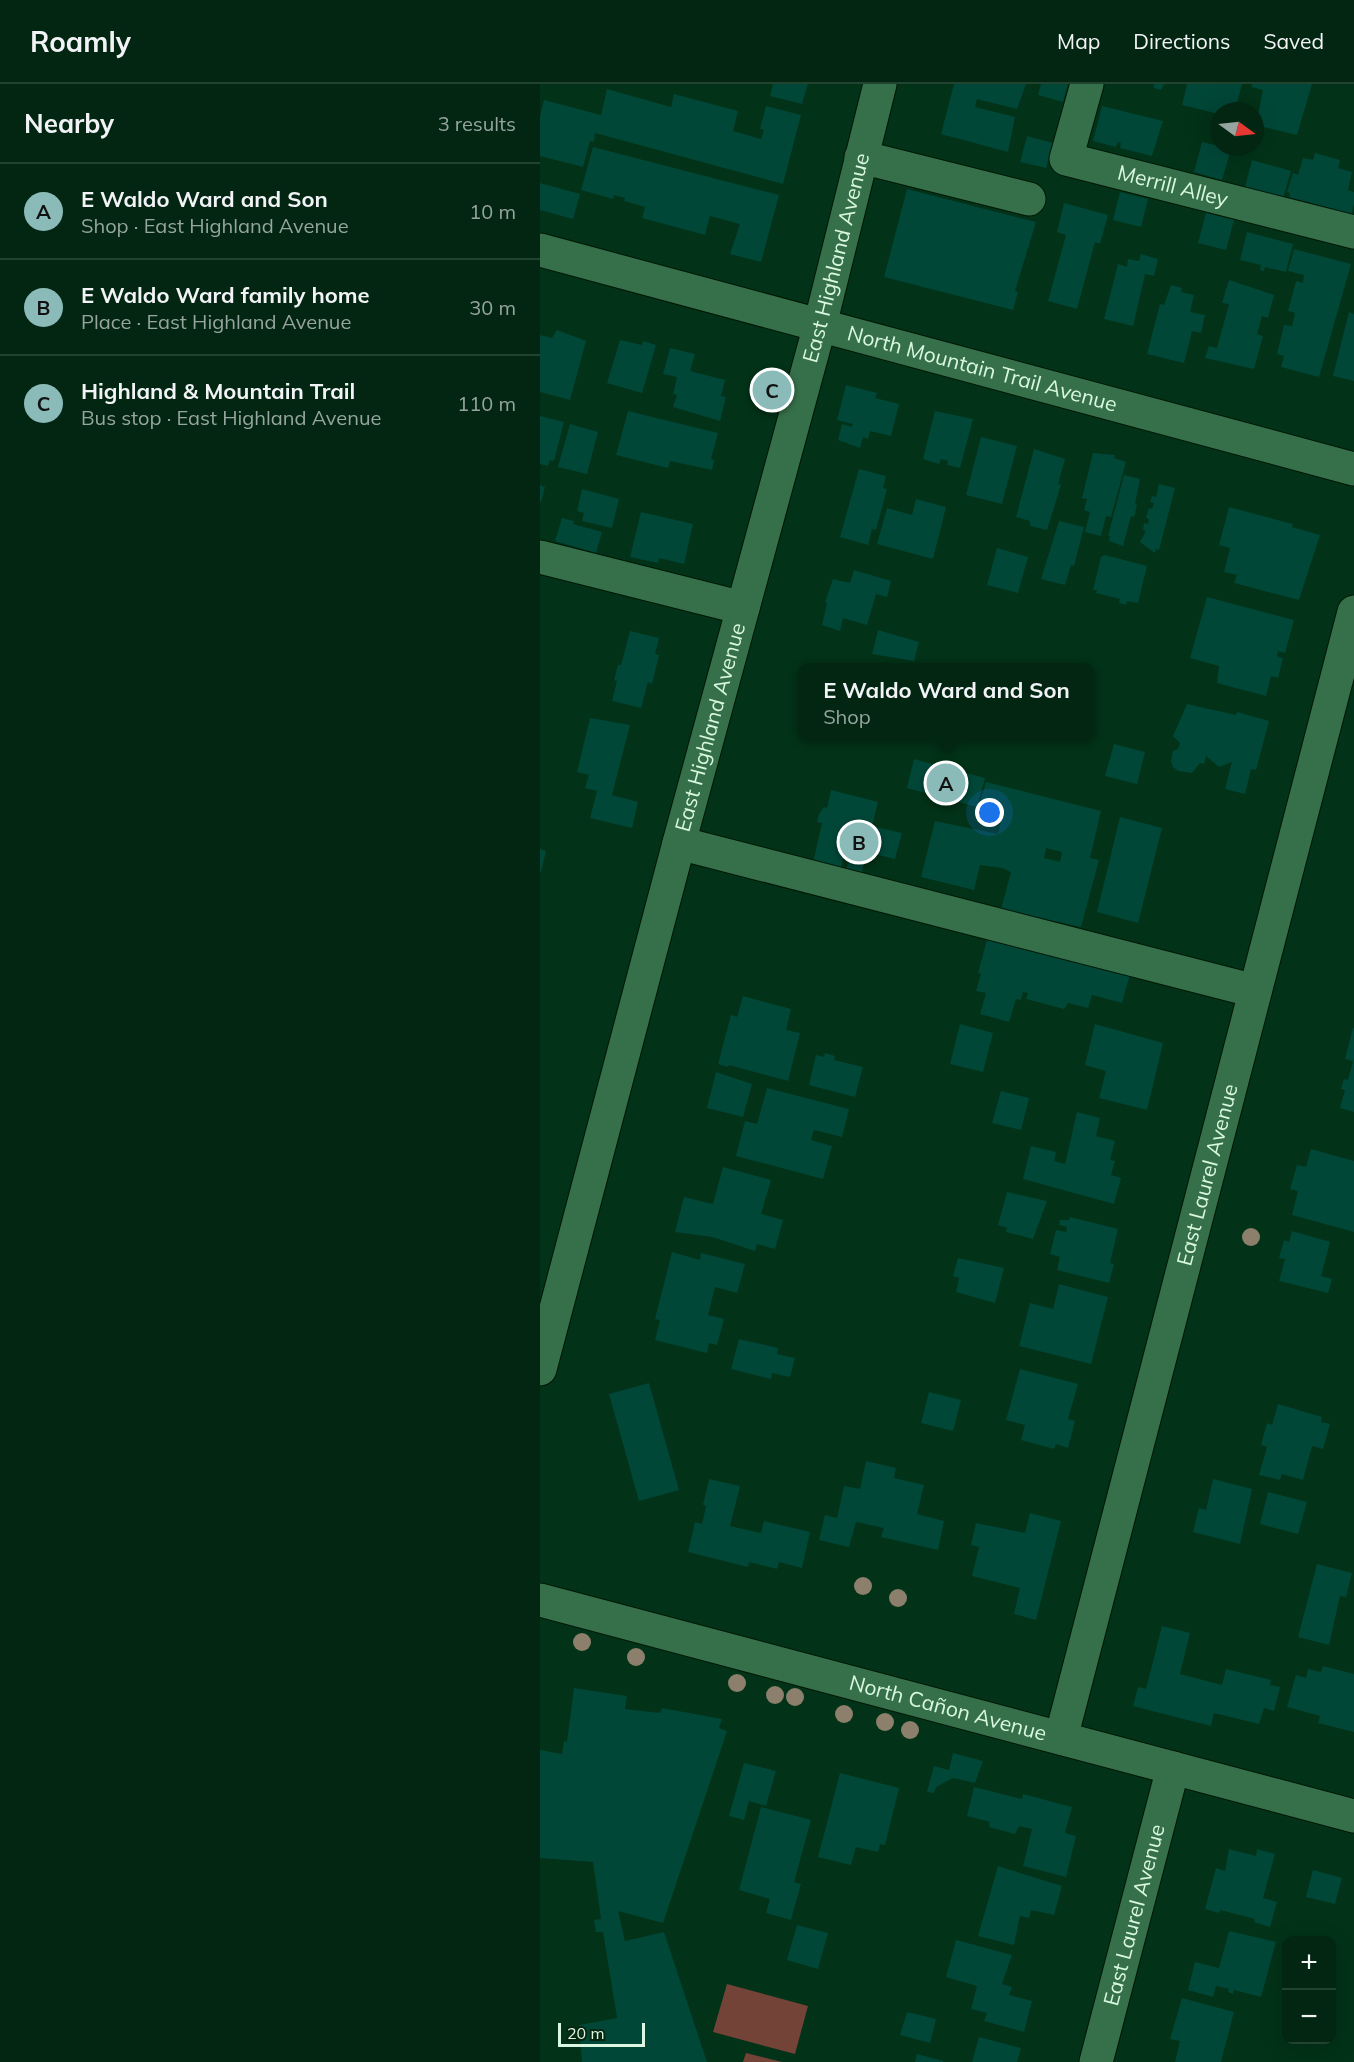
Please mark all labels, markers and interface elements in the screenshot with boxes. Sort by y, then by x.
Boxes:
text: Roamly [30,24,131,59]
text: Map [1057,28,1100,54]
text: Directions [1133,28,1230,54]
text: Saved [1263,28,1324,54]
north arrow [1210,102,1264,156]
text: Nearby [24,107,114,140]
text: 3 results [438,111,516,136]
street label: East Highland Avenue [796,150,874,365]
street label: Merrill Alley [1115,159,1231,212]
text: E Waldo Ward and Son [81,185,328,213]
text: A [36,199,51,224]
text: 10 m [469,199,516,224]
text: Shop · East Highland Avenue [81,213,349,238]
text: E Waldo Ward family home [81,281,370,309]
text: B [37,295,50,320]
text: 30 m [469,295,516,320]
text: Place · East Highland Avenue [81,309,351,334]
street label: North Mountain Trail Avenue [845,319,1120,417]
pin: C [752,368,792,412]
text: Highland & Mountain Trail [81,377,355,405]
text: C [37,391,50,416]
text: 110 m [457,391,516,416]
text: Bus stop · East Highland Avenue [81,405,381,430]
street label: East Highland Avenue [669,620,750,834]
popup [798,663,1095,741]
text: E Waldo Ward and Son [823,676,1070,704]
text: Shop [823,704,871,729]
pin: A [926,760,966,806]
your location [975,798,1004,827]
pin: B [840,820,878,864]
street label: East Laurel Avenue [1170,1081,1243,1268]
street label: North Cañon Avenue [847,1669,1050,1746]
street label: East Laurel Avenue [1097,1821,1170,2008]
map controls [1282,1936,1336,2044]
button: + [1282,1936,1336,1990]
button: − [1282,1990,1336,2044]
scale bar [558,2020,645,2048]
text: 20 m [567,2023,604,2043]

